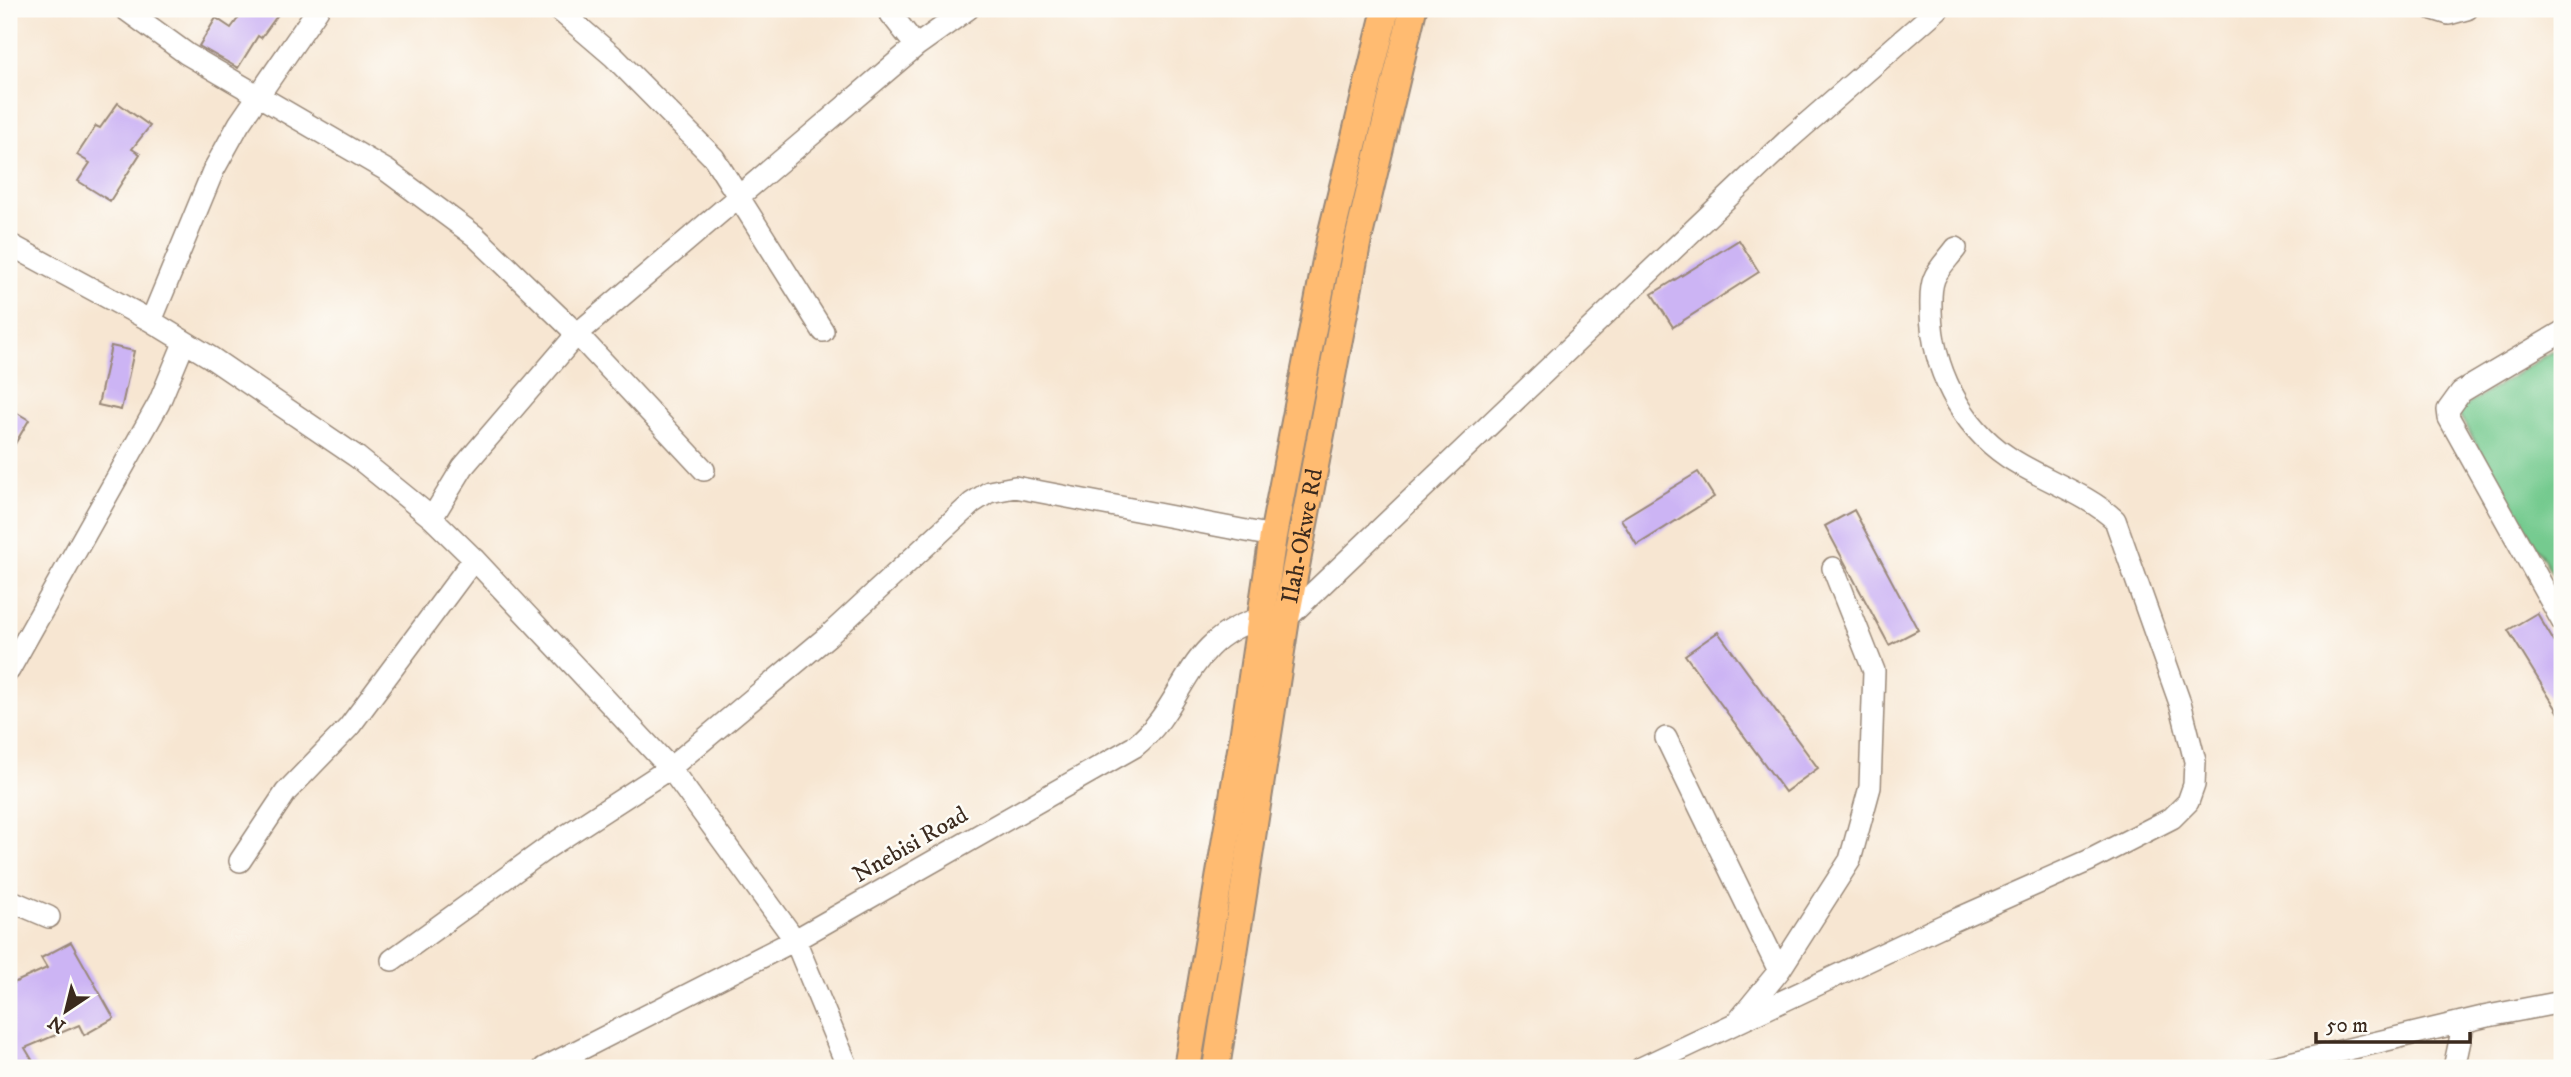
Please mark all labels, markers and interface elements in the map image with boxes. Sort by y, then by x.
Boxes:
street label: Ilah-Okwe Rd [1275,466,1330,606]
street label: Nnebisi Road [848,800,973,890]
north arrow [32,976,102,1046]
scale bar [2316,1000,2470,1044]
text: N [44,1010,70,1038]
text: 50 m [2326,1013,2368,1039]

